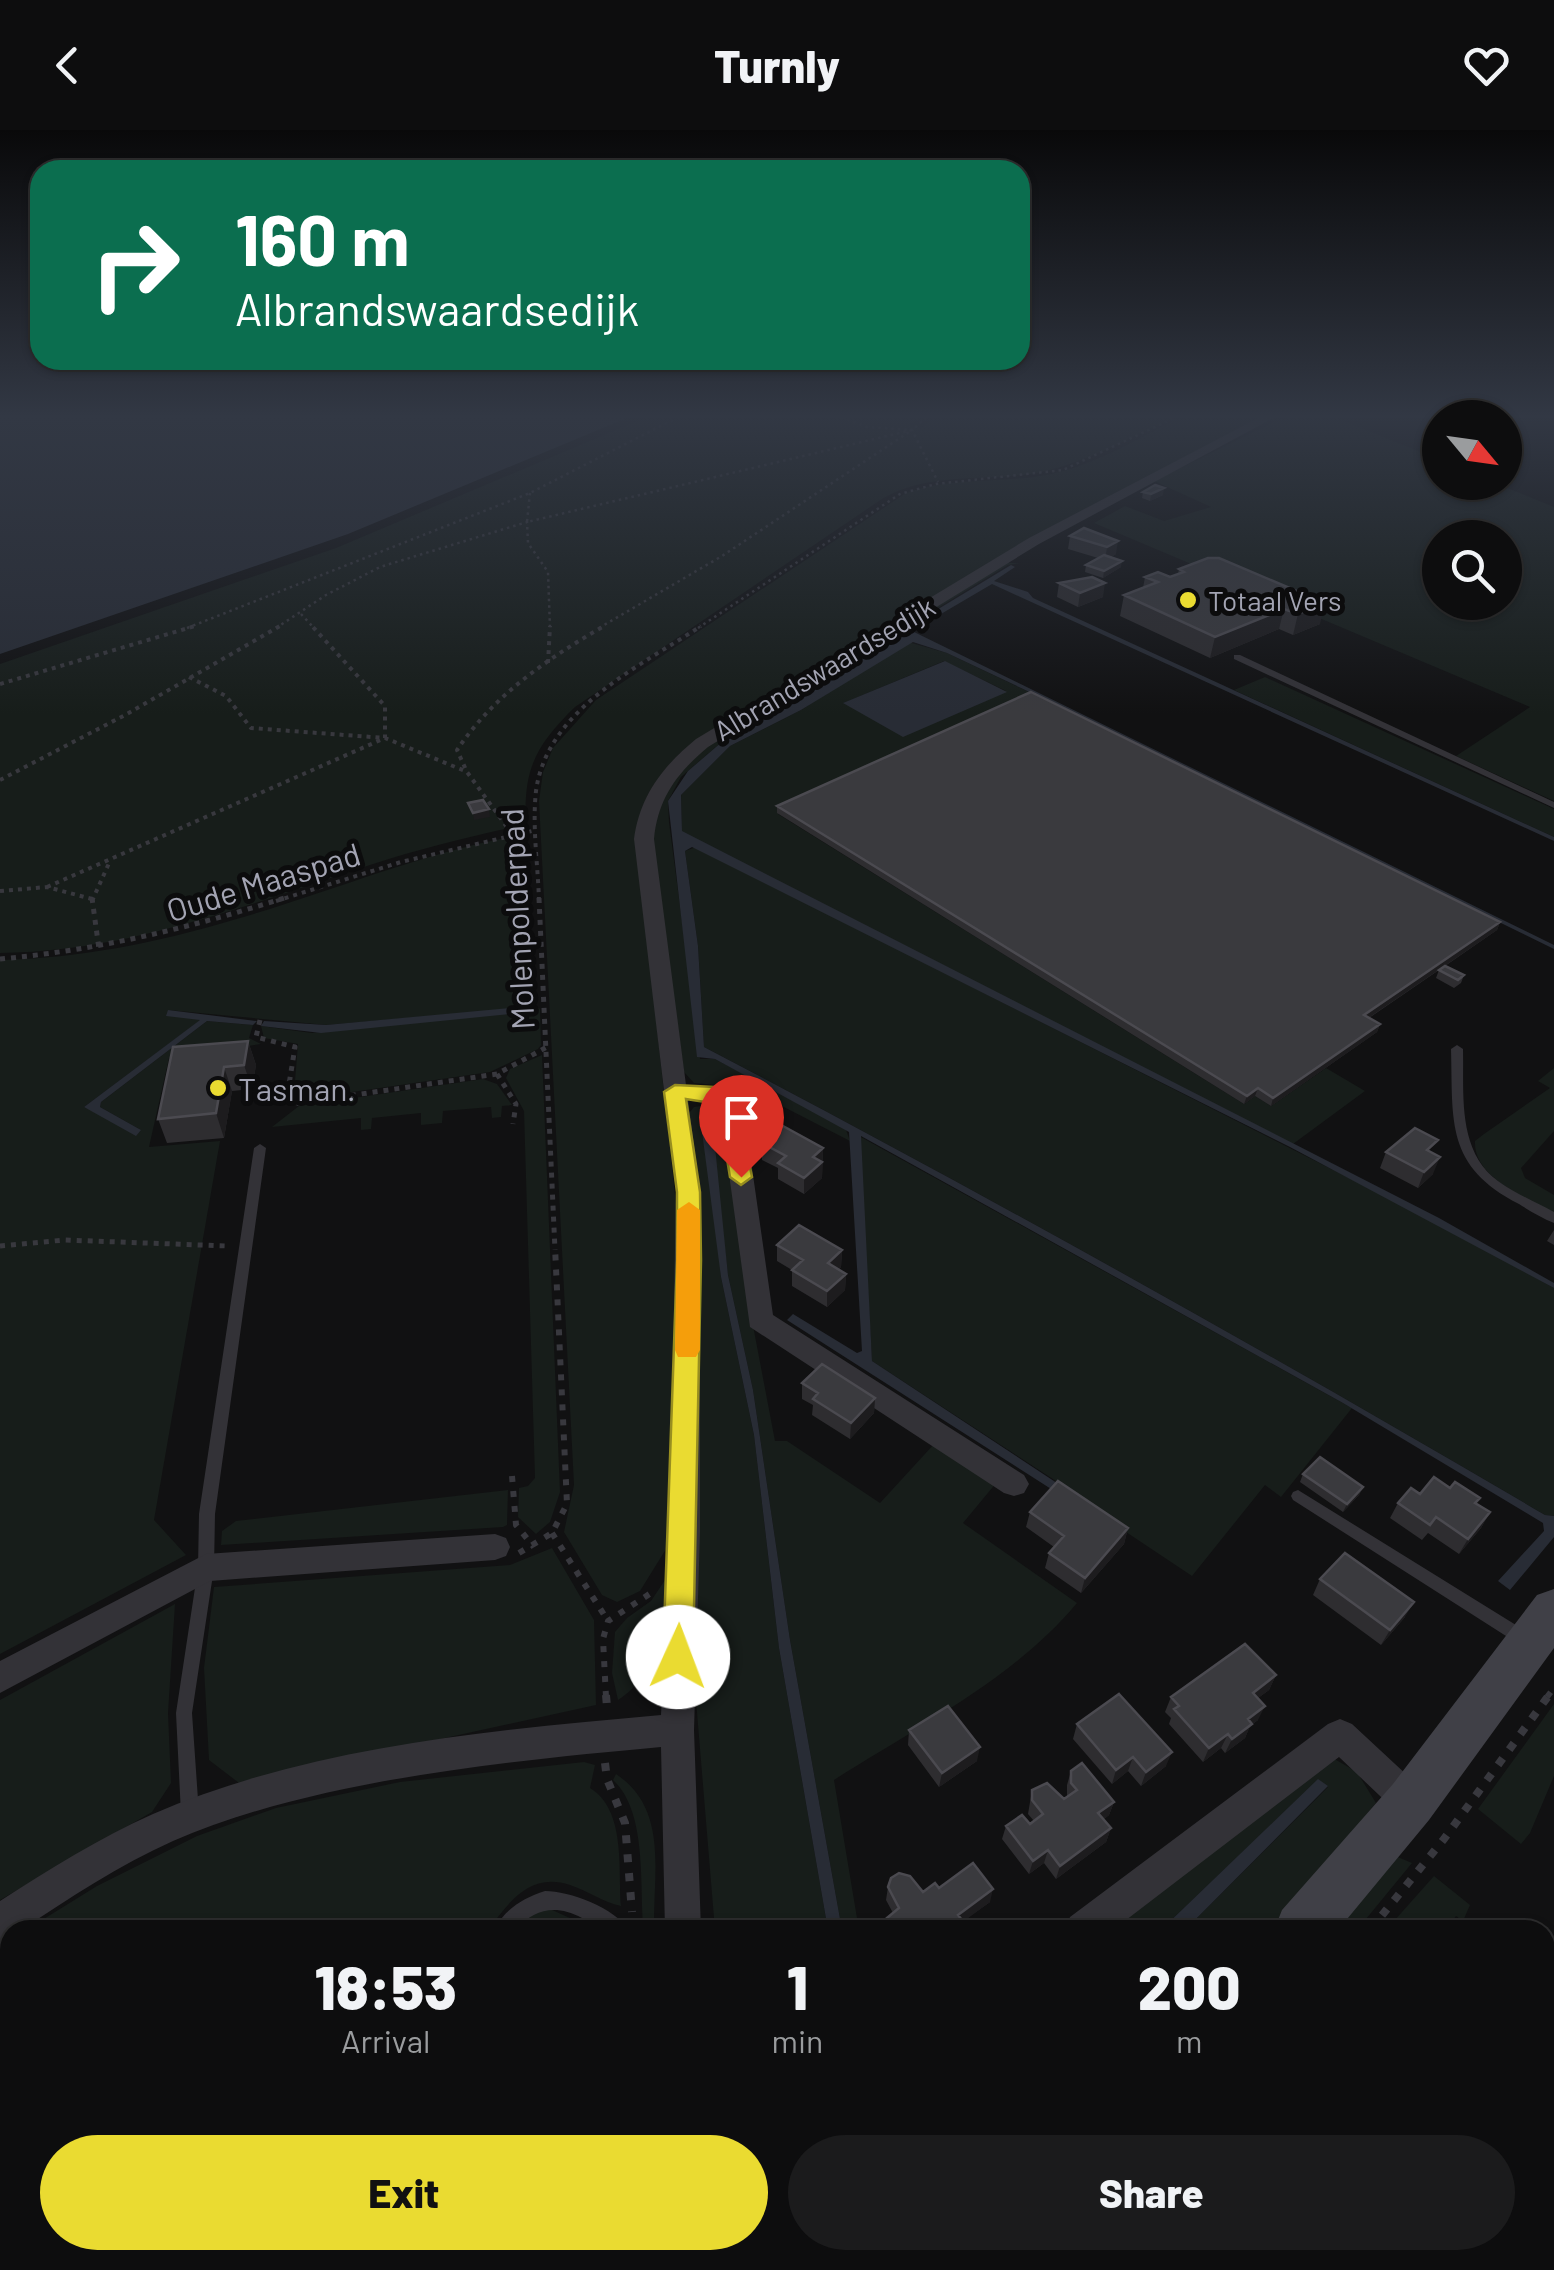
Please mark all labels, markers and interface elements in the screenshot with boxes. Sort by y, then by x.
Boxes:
icon: back [40,38,95,93]
text: Turnly [714,38,840,92]
icon: heart [1459,38,1514,93]
text: 160 m [235,196,410,280]
icon: right [70,200,200,330]
text: Albrandswaardsedijk [235,281,639,335]
north arrow [1422,400,1522,500]
map controls [1422,400,1522,620]
button: search [1422,520,1522,620]
place label: Totaal Vers [1208,583,1342,617]
street label: Albrandswaardsedijk [707,589,941,747]
marker: Totaal Vers [1177,589,1199,611]
street label: Molenpolderpad [491,807,541,1031]
street label: Oude Maaspad [162,834,364,928]
place label: Tasman. [238,1069,356,1107]
pin [699,1075,784,1178]
marker: Tasman. [207,1077,229,1099]
icon: arrive [714,1090,769,1145]
position arrow [626,1605,730,1709]
text: 18:53 [315,1950,457,2022]
text: 1 [787,1950,808,2022]
text: 200 [1138,1950,1240,2022]
text: Arrival [341,2021,430,2059]
text: min [771,2021,823,2059]
text: m [1176,2021,1202,2059]
button: Exit [40,2135,768,2250]
button: Share [788,2135,1515,2250]

